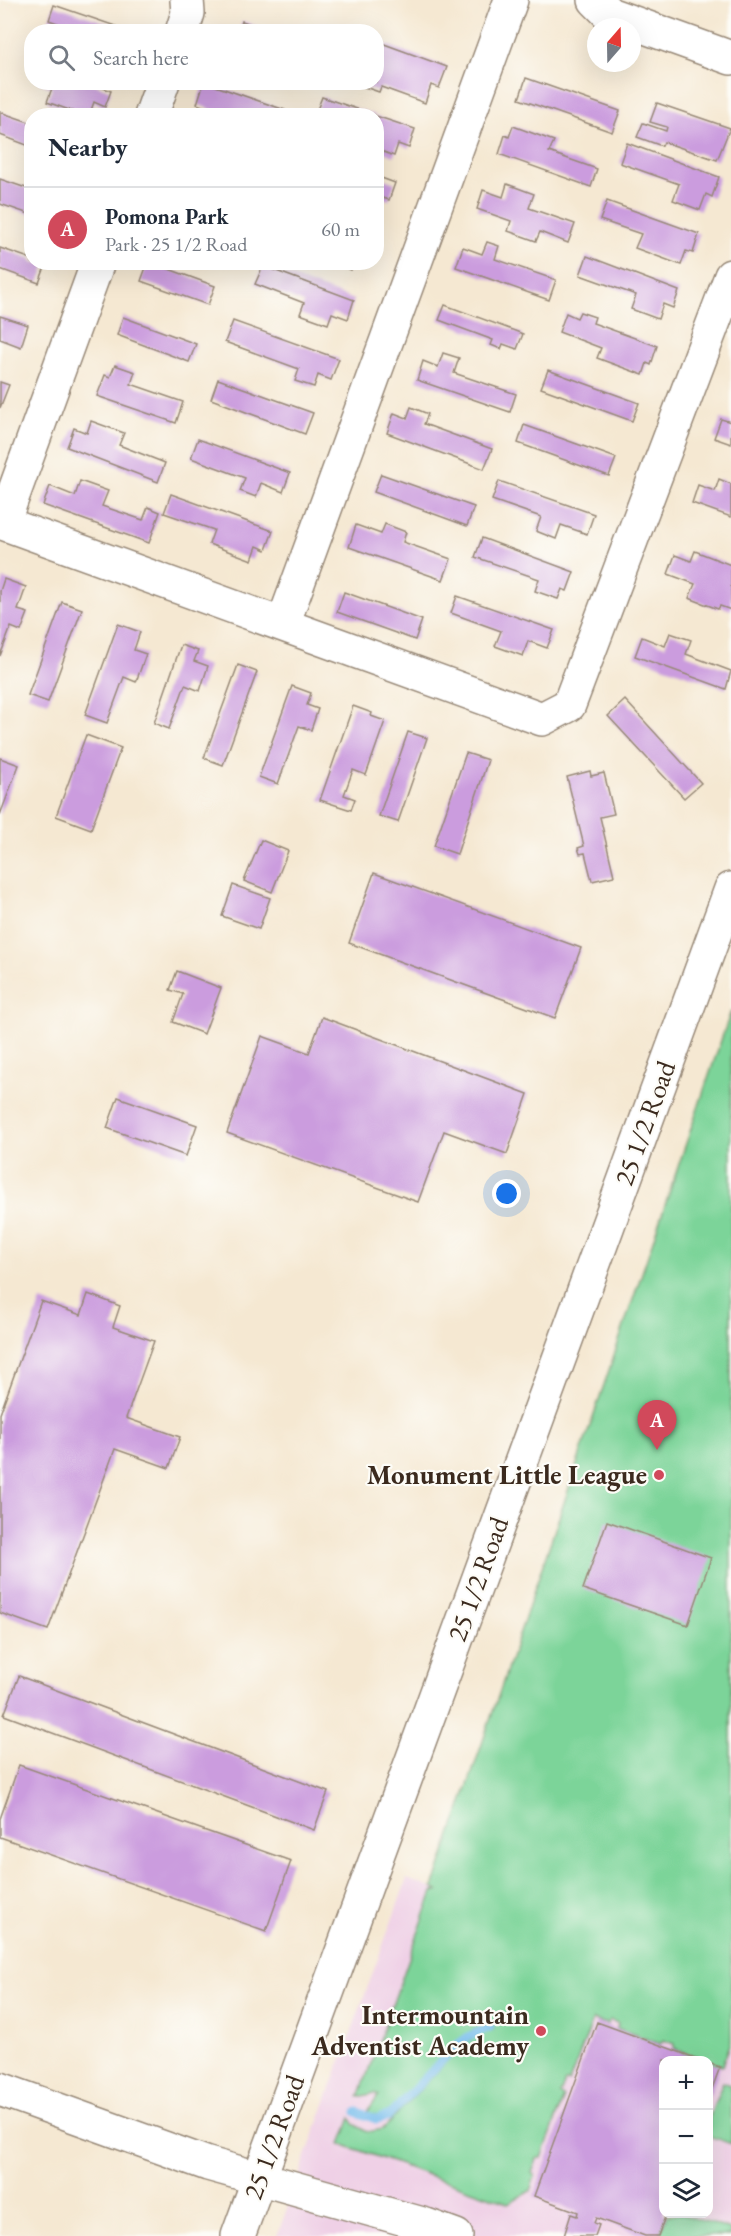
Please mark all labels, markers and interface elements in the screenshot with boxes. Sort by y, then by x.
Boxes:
north arrow [587,18,641,72]
search box [24,24,384,90]
icon: search [45,41,78,74]
text: Search here [93,43,188,72]
text: Nearby [48,130,128,164]
text: Pomona Park [105,202,228,231]
text: A [60,216,75,242]
text: 60 m [321,216,360,242]
text: Park · 25 1/2 Road [105,231,247,257]
street label: 25 1/2 Road [606,1055,683,1190]
your location [492,1179,521,1208]
pin: A [638,1400,676,1450]
place label: Monument Little League [367,1457,647,1492]
marker: Monument Little League [652,1468,666,1482]
street label: 25 1/2 Road [439,1511,516,1646]
place label: Intermountain Adventist Academy [310,1997,530,2063]
marker: Intermountain Adventist Academy [534,2024,548,2038]
map controls [659,2056,713,2218]
button: + [659,2056,713,2110]
street label: 25 1/2 Road [235,2069,312,2204]
button: − [659,2110,713,2164]
button: layers [659,2164,713,2218]

